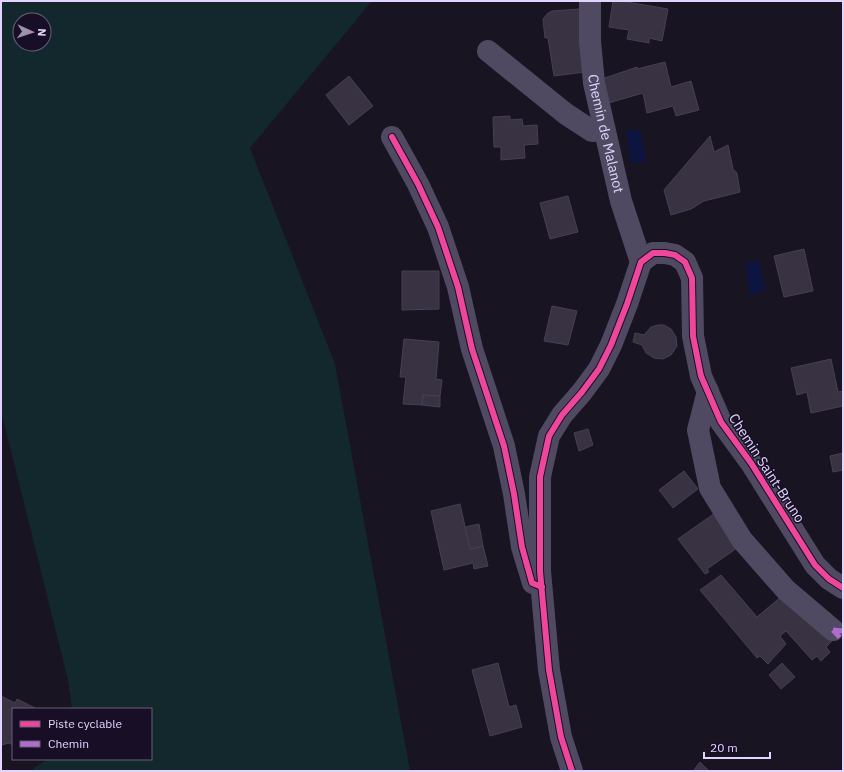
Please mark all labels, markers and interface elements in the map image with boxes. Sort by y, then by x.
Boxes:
north arrow [12,12,52,52]
text: N [35,28,49,37]
street label: Chemin de Malanot [584,73,628,195]
street label: Chemin Saint-Bruno [725,410,809,526]
legend [12,708,152,760]
text: Piste cyclable [48,716,123,731]
scale bar [704,734,770,760]
text: Chemin [48,736,89,751]
text: 20 m [710,740,738,755]

